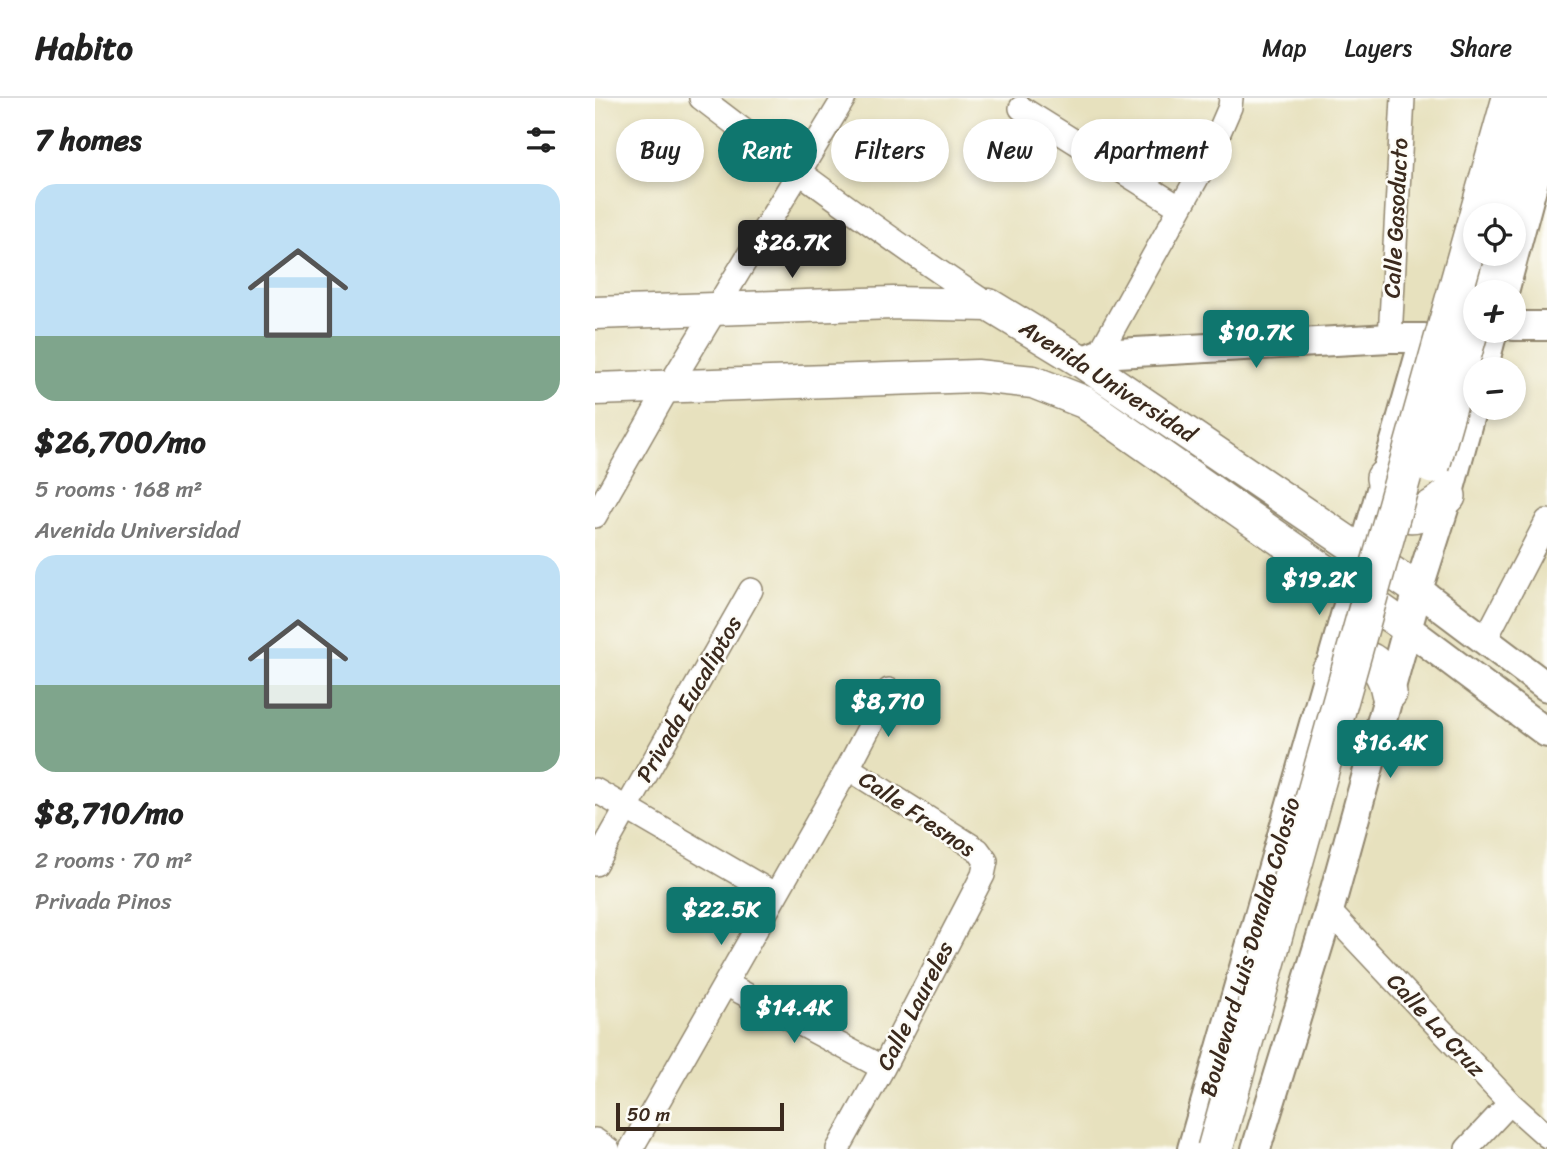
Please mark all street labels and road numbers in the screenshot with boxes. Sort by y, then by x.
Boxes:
street label: Calle Gasoducto [1371,137,1421,299]
street label: Avenida Universidad [1010,308,1207,455]
street label: Privada Eucaliptos [624,607,754,790]
street label: Calle Fresnos [850,760,984,869]
street label: Boulevard Luis Donaldo Colosio [1188,792,1313,1102]
street label: Calle Laureles [865,934,965,1078]
street label: Calle La Cruz [1376,963,1497,1088]

